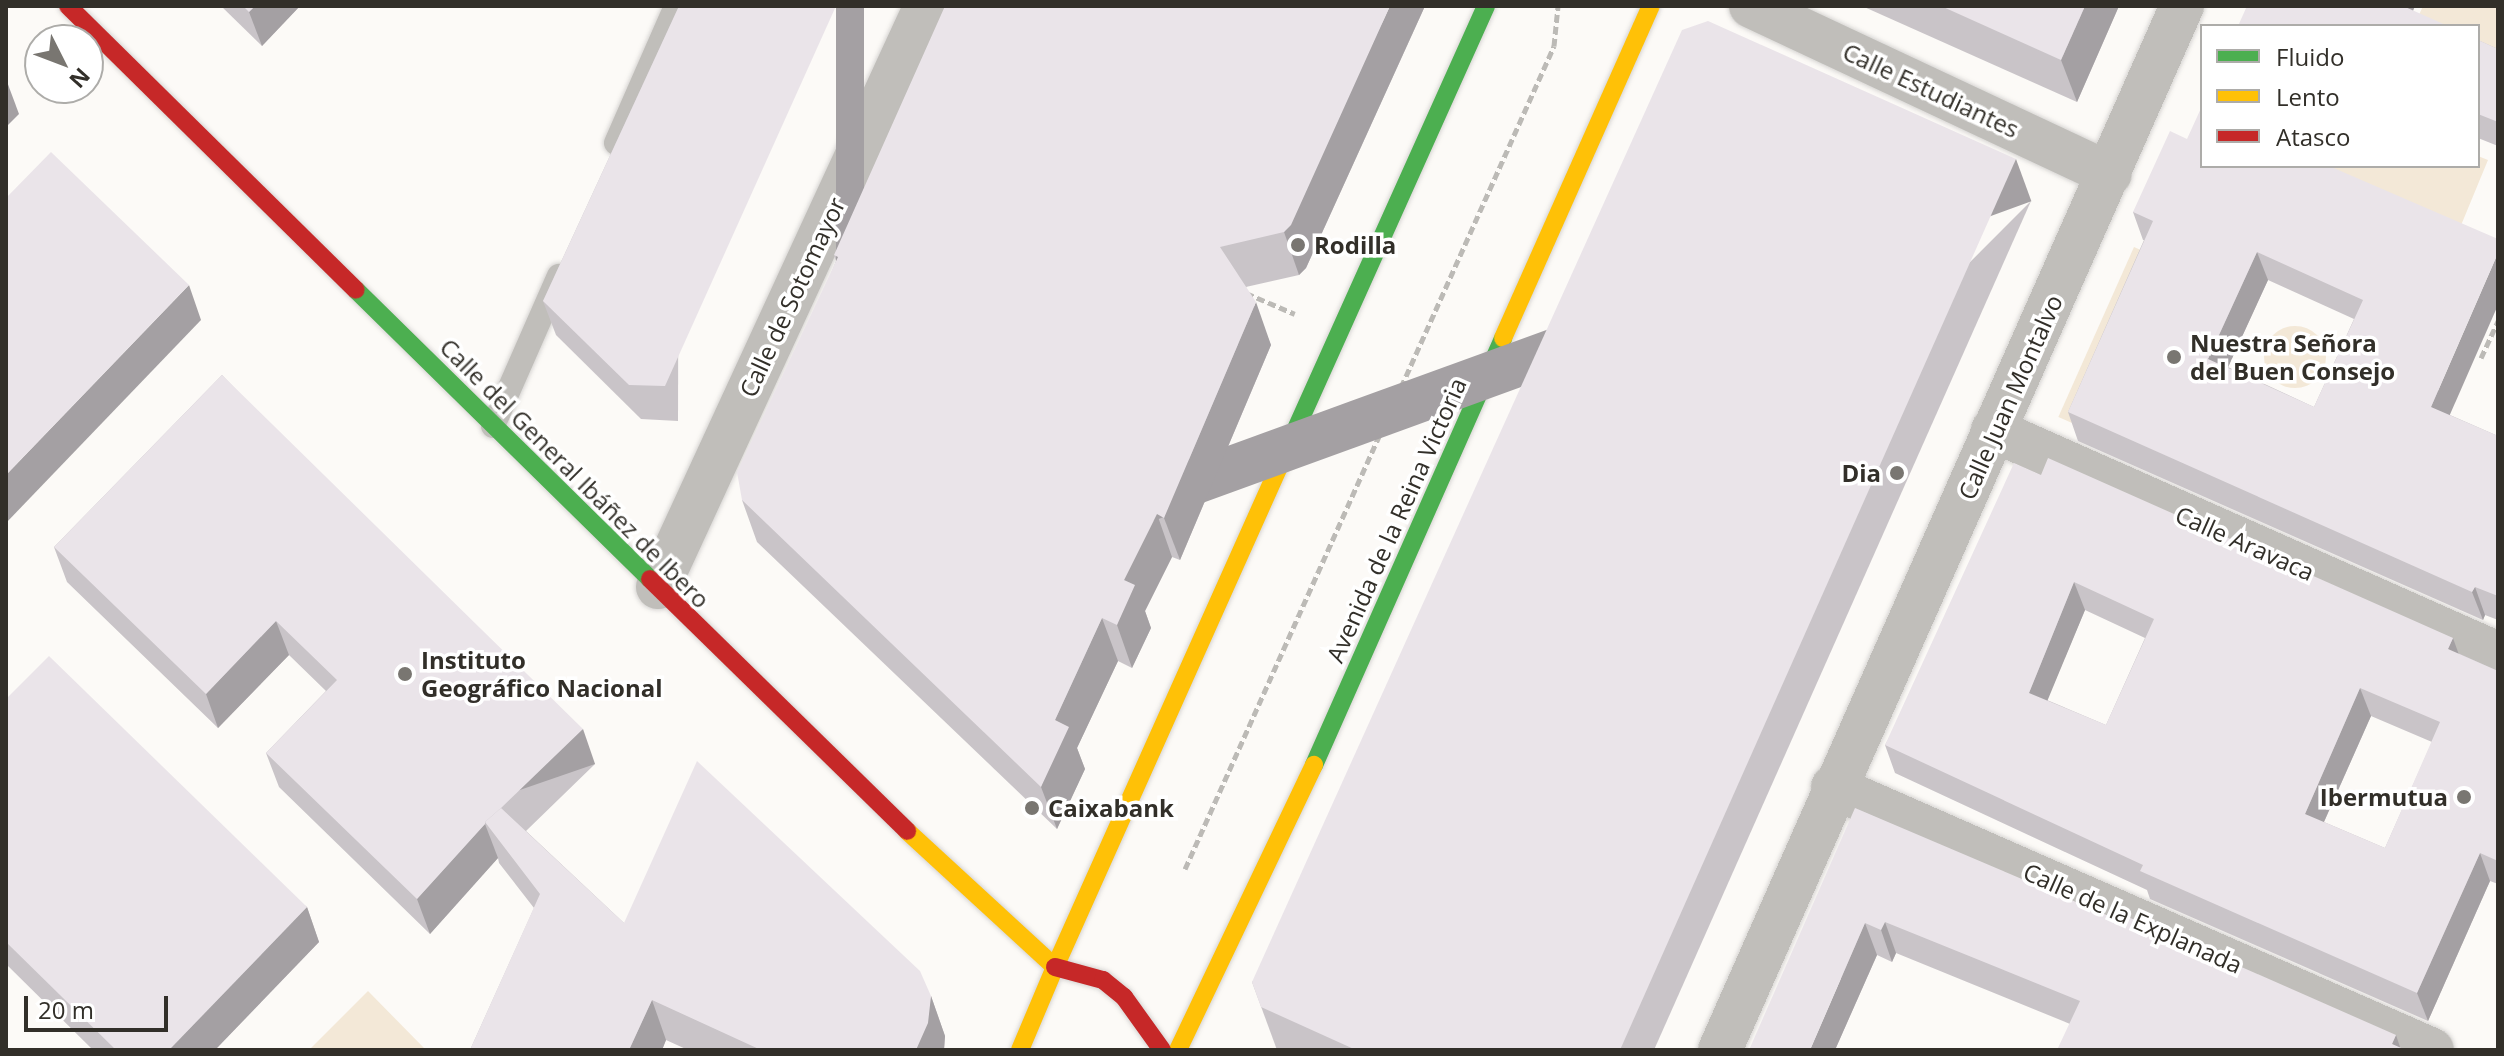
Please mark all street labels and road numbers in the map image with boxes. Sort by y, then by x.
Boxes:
street label: Calle Estudiantes [1839,37,2023,143]
street label: Calle de Sotomayor [733,193,851,401]
street label: Calle Juan Montalvo [1952,290,2068,504]
street label: Calle del General Ibáñez de Ibero [434,332,716,614]
street label: Avenida de la Reina Victoria [1320,373,1472,667]
street label: Calle Aravaca [2171,500,2319,586]
street label: Calle de la Explanada [2019,857,2247,979]

